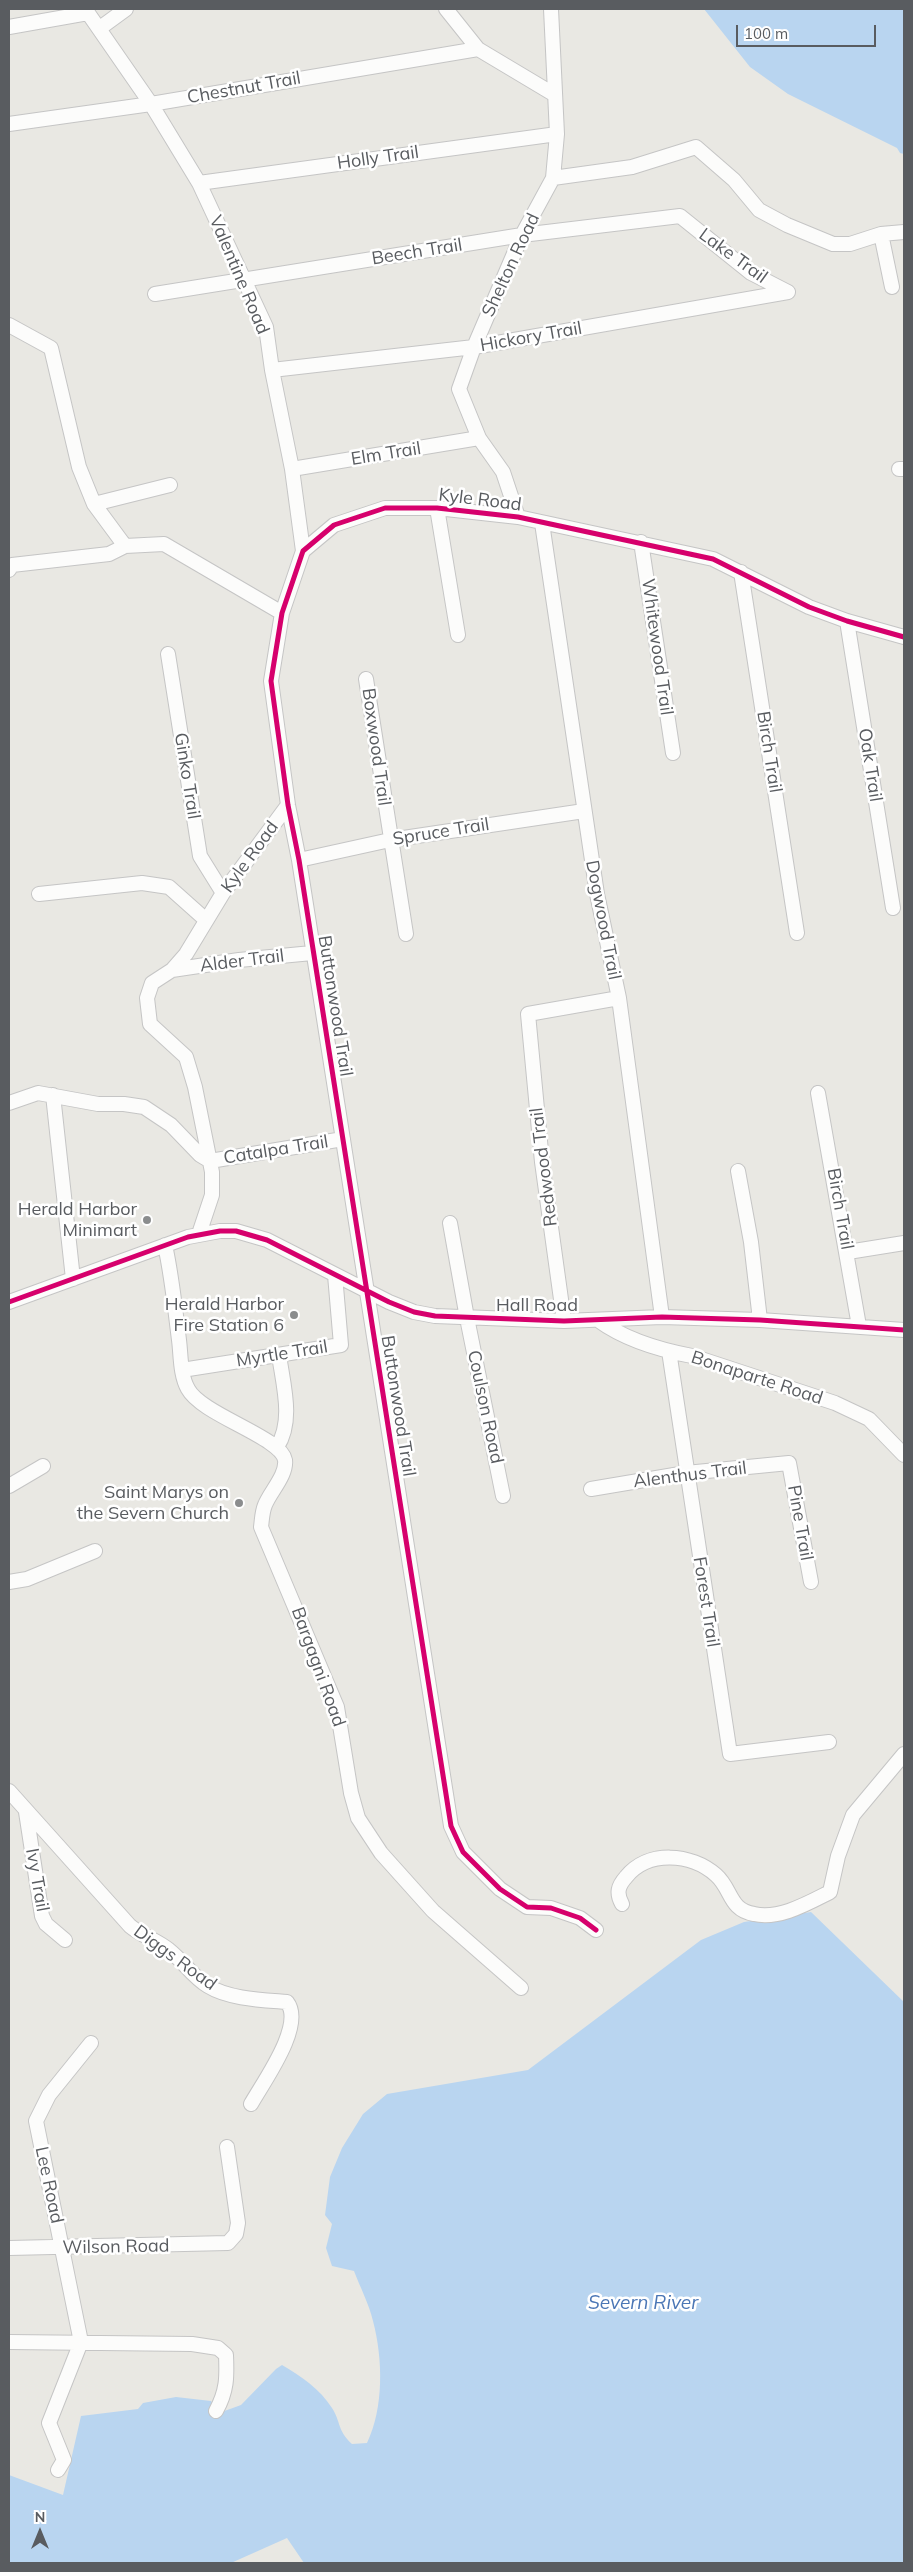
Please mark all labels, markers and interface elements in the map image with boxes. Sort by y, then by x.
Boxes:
scale bar [738,15,878,47]
text: 100 m [744,24,788,43]
street label: Chestnut Trail [185,67,303,109]
street label: Holly Trail [336,142,420,174]
street label: Shelton Road [478,210,544,320]
street label: Valentine Road [204,212,274,338]
street label: Lake Trail [695,224,771,288]
street label: Beech Trail [370,234,464,270]
street label: Hickory Trail [478,317,584,357]
street label: Elm Trail [349,438,423,470]
street label: Kyle Road [437,484,523,516]
street label: Whitewood Trail [637,577,677,717]
street label: Boxwood Trail [357,687,395,807]
street label: Birch Trail [752,710,786,794]
street label: Oak Trail [854,727,886,803]
street label: Ginko Trail [170,731,204,821]
street label: Spruce Trail [391,814,491,850]
street label: Kyle Road [217,817,283,897]
street label: Dogwood Trail [581,858,625,982]
street label: Buttonwood Trail [313,934,357,1078]
street label: Alder Trail [199,945,285,977]
street label: Redwood Trail [526,1106,562,1228]
street label: Catalpa Trail [222,1131,330,1169]
street label: Birch Trail [822,1167,858,1251]
place label: Herald Harbor Minimart [18,1199,137,1242]
marker: Herald Harbor Minimart [141,1214,153,1226]
place label: Herald Harbor Fire Station 6 [165,1294,284,1336]
street label: Hall Road [496,1295,578,1317]
marker: Herald Harbor Fire Station 6 [288,1309,300,1321]
street label: Buttonwood Trail [376,1334,420,1478]
street label: Myrtle Trail [235,1336,329,1372]
street label: Bonaparte Road [688,1347,826,1409]
street label: Coulson Road [462,1348,508,1466]
street label: Alenthus Trail [632,1457,748,1493]
place label: Saint Marys on the Severn Church [77,1482,229,1525]
street label: Pine Trail [783,1484,817,1562]
marker: Saint Marys on the Severn Church [233,1497,245,1509]
street label: Forest Trail [688,1555,724,1649]
street label: Bargagni Road [286,1604,350,1730]
street label: Ivy Trail [21,1847,53,1913]
street label: Diggs Road [129,1921,221,1995]
street label: Lee Road [30,2145,68,2225]
street label: Wilson Road [62,2235,170,2259]
water label: Severn River [588,2292,698,2314]
north arrow [15,2507,65,2557]
text: N [35,2508,45,2526]

